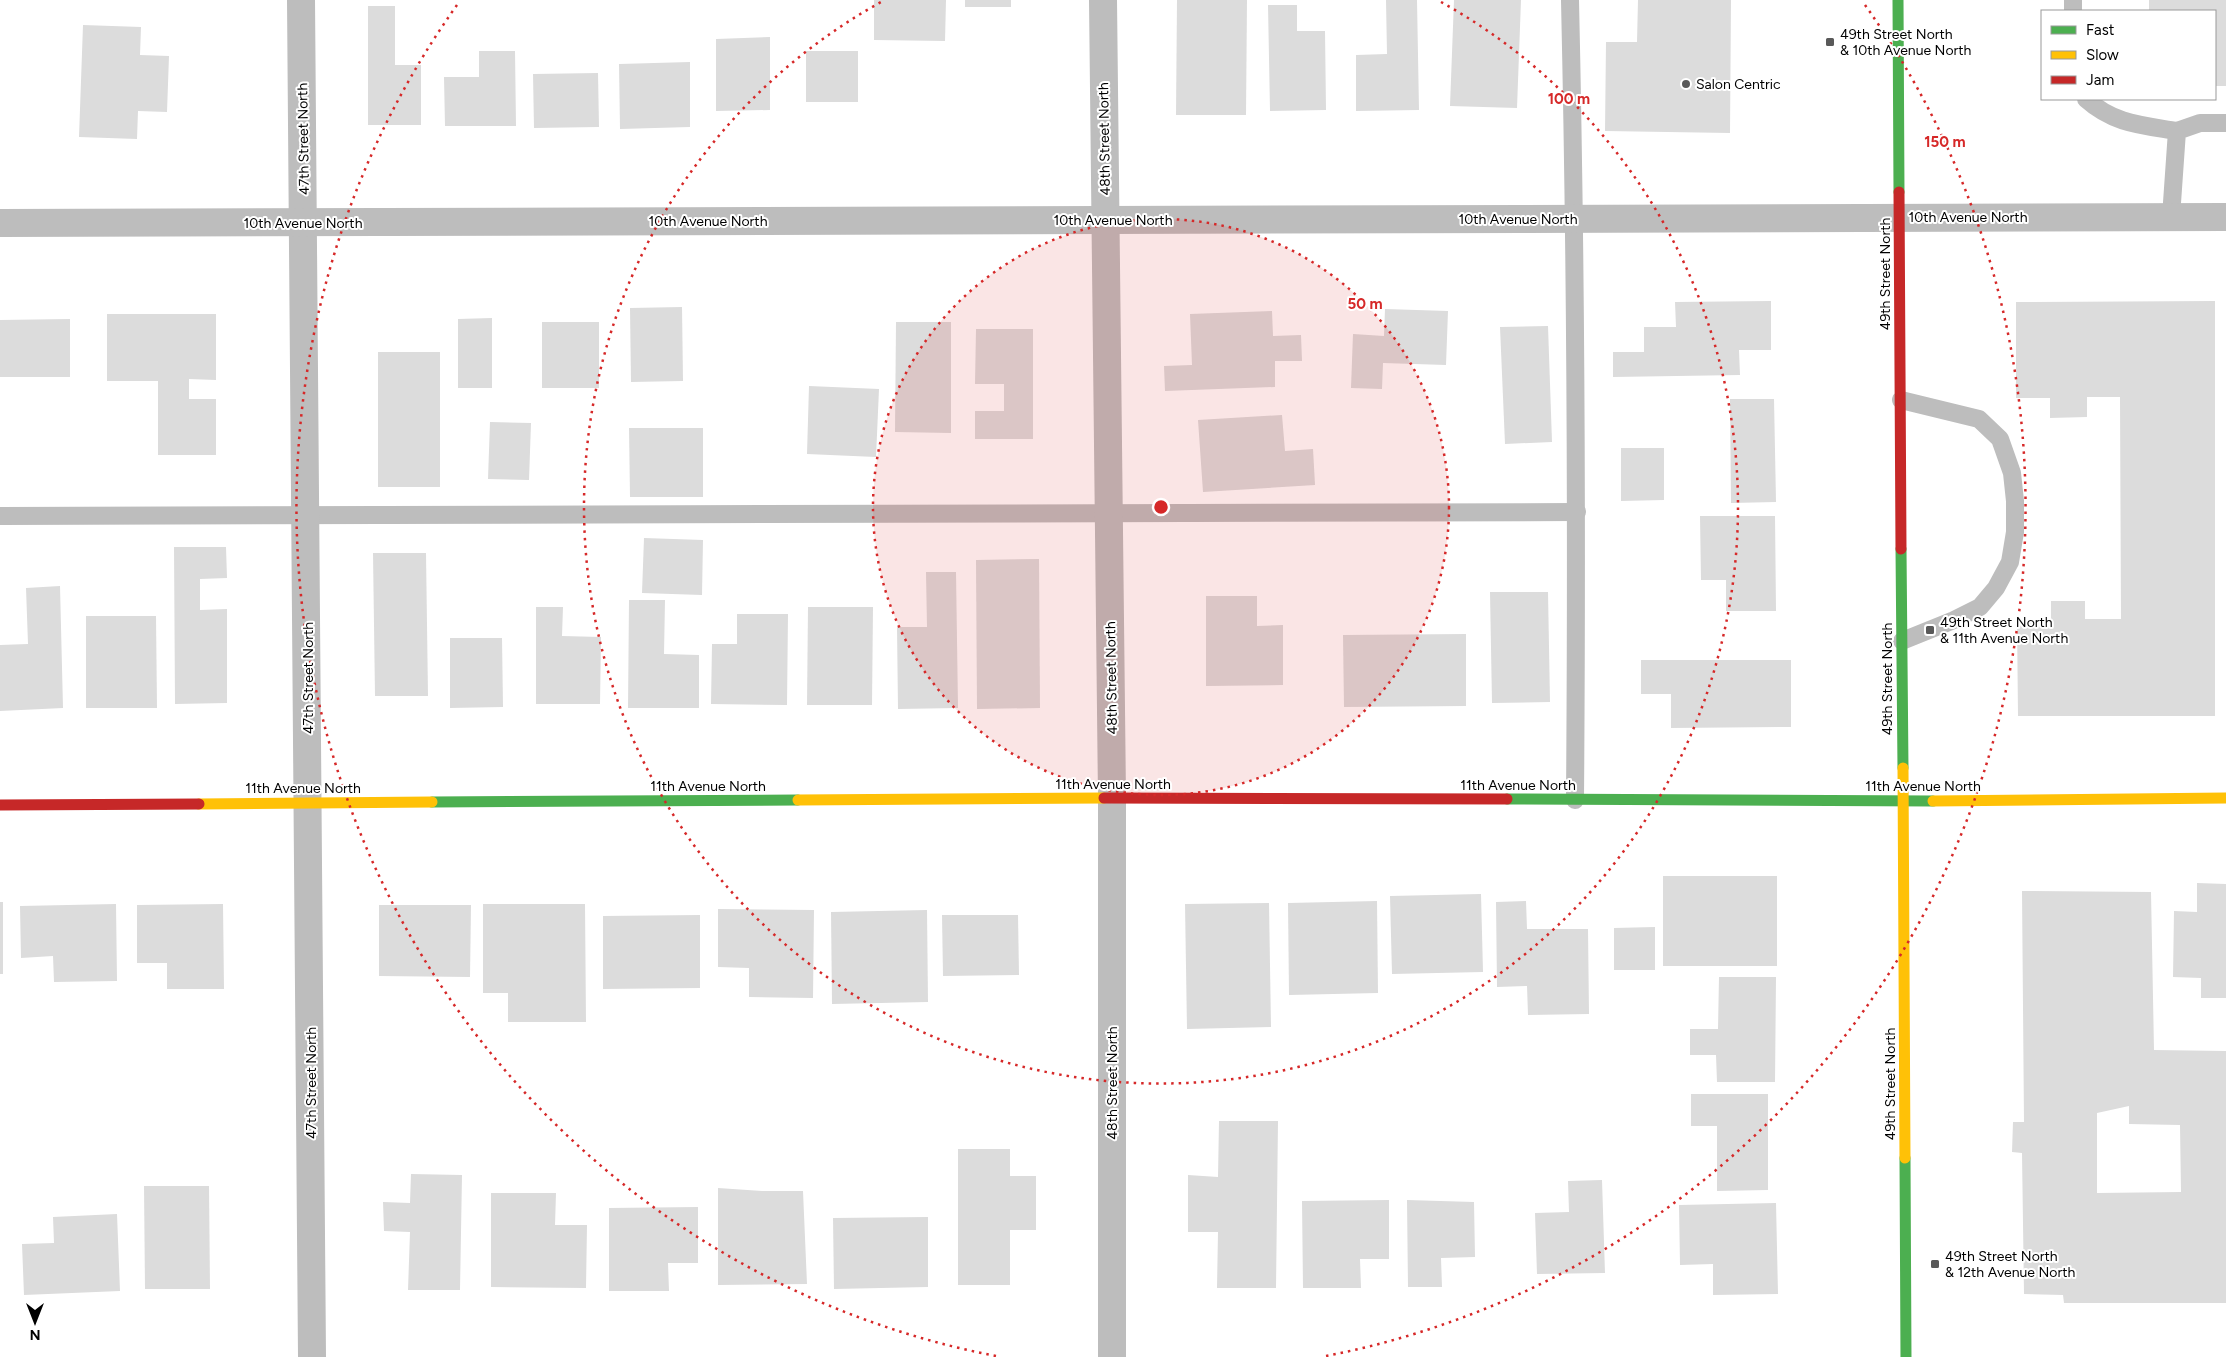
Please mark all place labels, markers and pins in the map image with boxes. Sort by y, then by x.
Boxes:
place label: 49th Street North & 10th Avenue North [1840,26,1972,59]
marker: 49th Street North & 10th Avenue North [1824,36,1836,48]
place label: Salon Centric [1696,76,1781,93]
marker: Salon Centric [1680,78,1692,90]
centre of rings [1152,498,1170,516]
place label: 49th Street North & 11th Avenue North [1940,614,2068,647]
marker: 49th Street North & 11th Avenue North [1924,624,1936,636]
place label: 49th Street North & 12th Avenue North [1945,1248,2075,1281]
marker: 49th Street North & 12th Avenue North [1929,1258,1941,1270]

